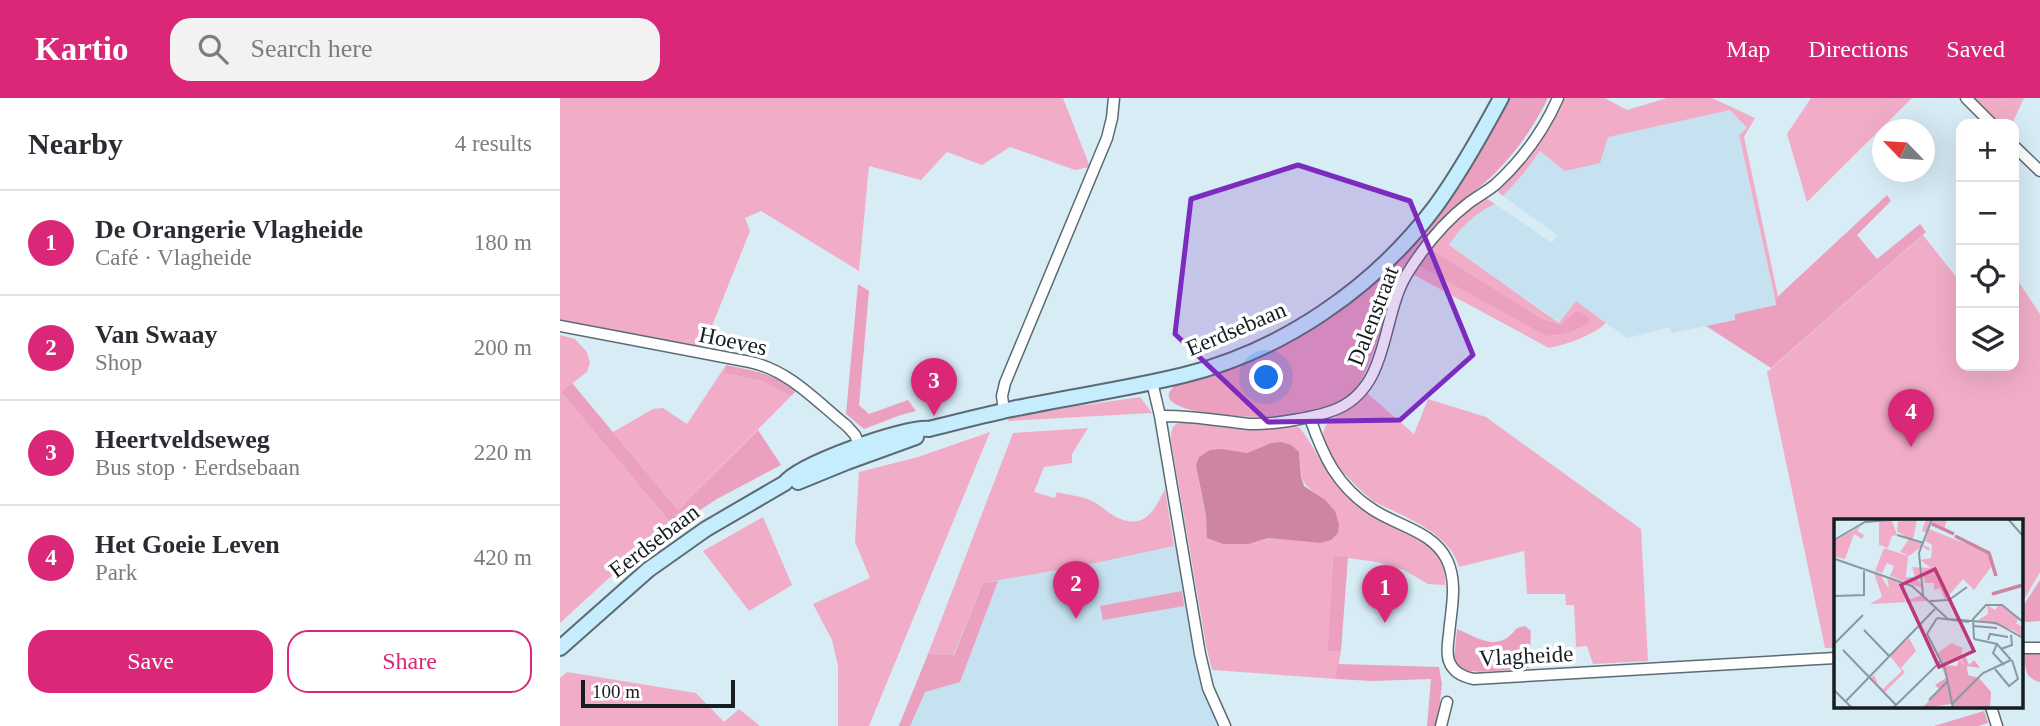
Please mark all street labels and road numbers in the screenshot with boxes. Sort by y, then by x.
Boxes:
street label: Dalenstraat [1343,262,1404,369]
street label: Eerdsebaan [1182,297,1290,361]
street label: Hoeves [697,322,769,360]
street label: Eerdsebaan [604,499,704,583]
street label: Vlagheide [1478,641,1574,671]

